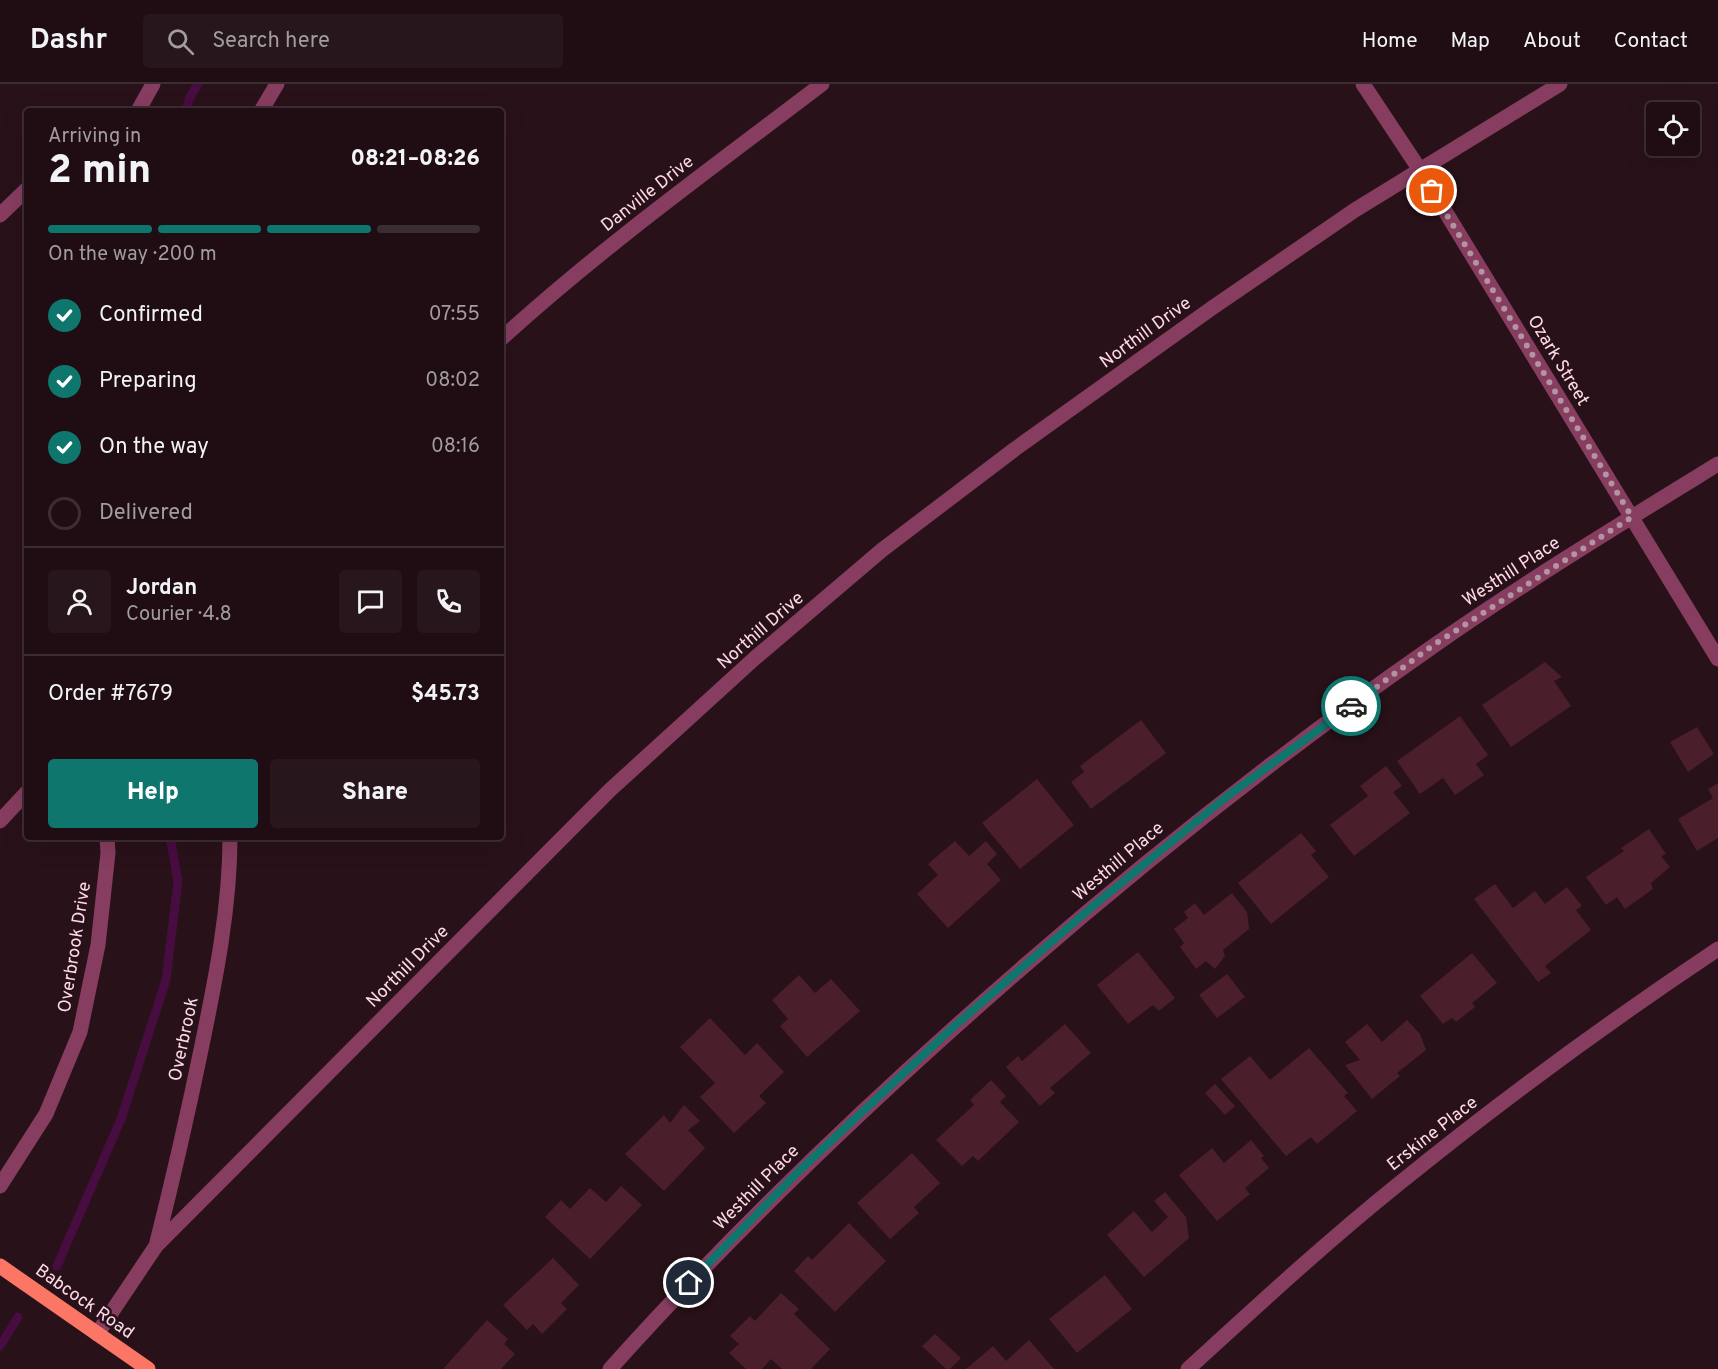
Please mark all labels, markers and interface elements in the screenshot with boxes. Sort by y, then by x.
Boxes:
search box [143,14,563,68]
text: Dashr [30,23,107,59]
icon: search [164,25,197,58]
text: Search here [212,28,330,55]
text: Home [1362,28,1418,55]
text: Map [1451,28,1490,55]
text: About [1523,28,1581,55]
text: Contact [1614,28,1688,55]
map controls [1646,102,1700,156]
button: locate [1646,102,1700,156]
text: Arriving in [48,124,141,150]
text: 08:21–08:26 [350,146,480,173]
text: 2 min [48,148,151,197]
street label: Danville Drive [597,151,699,238]
pin [1406,165,1457,216]
icon: bag [1415,174,1448,207]
text: On the way · 200 m [48,242,217,268]
street label: Northill Drive [1096,292,1196,374]
icon: check [48,299,81,332]
text: Confirmed [99,302,203,329]
text: 07:55 [429,302,480,328]
street label: Ozark Street [1522,311,1594,410]
icon: check [48,365,81,398]
text: Preparing [99,368,197,395]
text: 08:02 [425,368,480,394]
icon: check [48,431,81,464]
text: On the way [99,434,209,461]
text: 08:16 [431,434,480,460]
text: Delivered [99,500,193,527]
street label: Westhill Place [1459,532,1565,612]
button: person [48,570,111,633]
button: chat [339,570,402,633]
button: phone [417,570,480,633]
text: Jordan [126,575,197,602]
street label: Northill Drive [713,587,809,675]
text: Courier · 4.8 [126,602,232,628]
courier [1321,676,1381,736]
text: Order #7679 [48,681,173,708]
text: $45.73 [411,681,480,708]
icon: car [1335,690,1368,723]
button: Help [48,759,258,828]
button: Share [270,759,480,828]
street label: Westhill Place [1069,817,1169,907]
street label: Overbrook Drive [54,880,97,1014]
street label: Northill Drive [362,921,454,1013]
street label: Overbrook [164,995,205,1083]
street label: Erskine Place [1383,1092,1483,1177]
street label: Westhill Place [709,1140,805,1236]
pin [663,1257,714,1308]
street label: Babcock Road [30,1260,138,1345]
icon: home [672,1266,705,1299]

